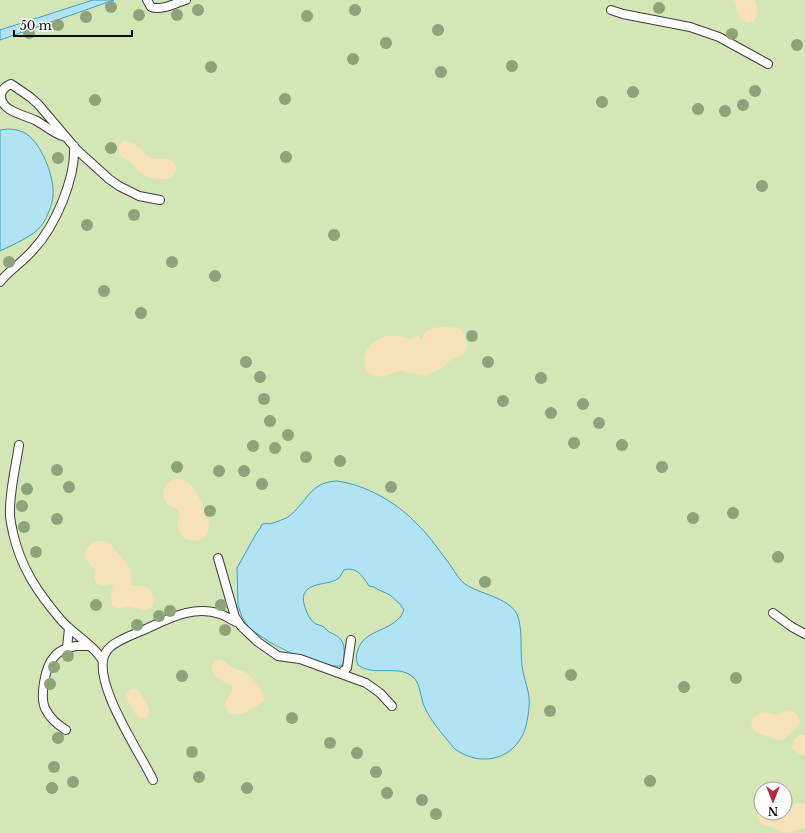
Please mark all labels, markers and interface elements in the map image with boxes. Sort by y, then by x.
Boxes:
scale bar [14,12,132,38]
text: 50 m [20,18,52,33]
north arrow [753,781,793,821]
text: N [767,804,778,818]

